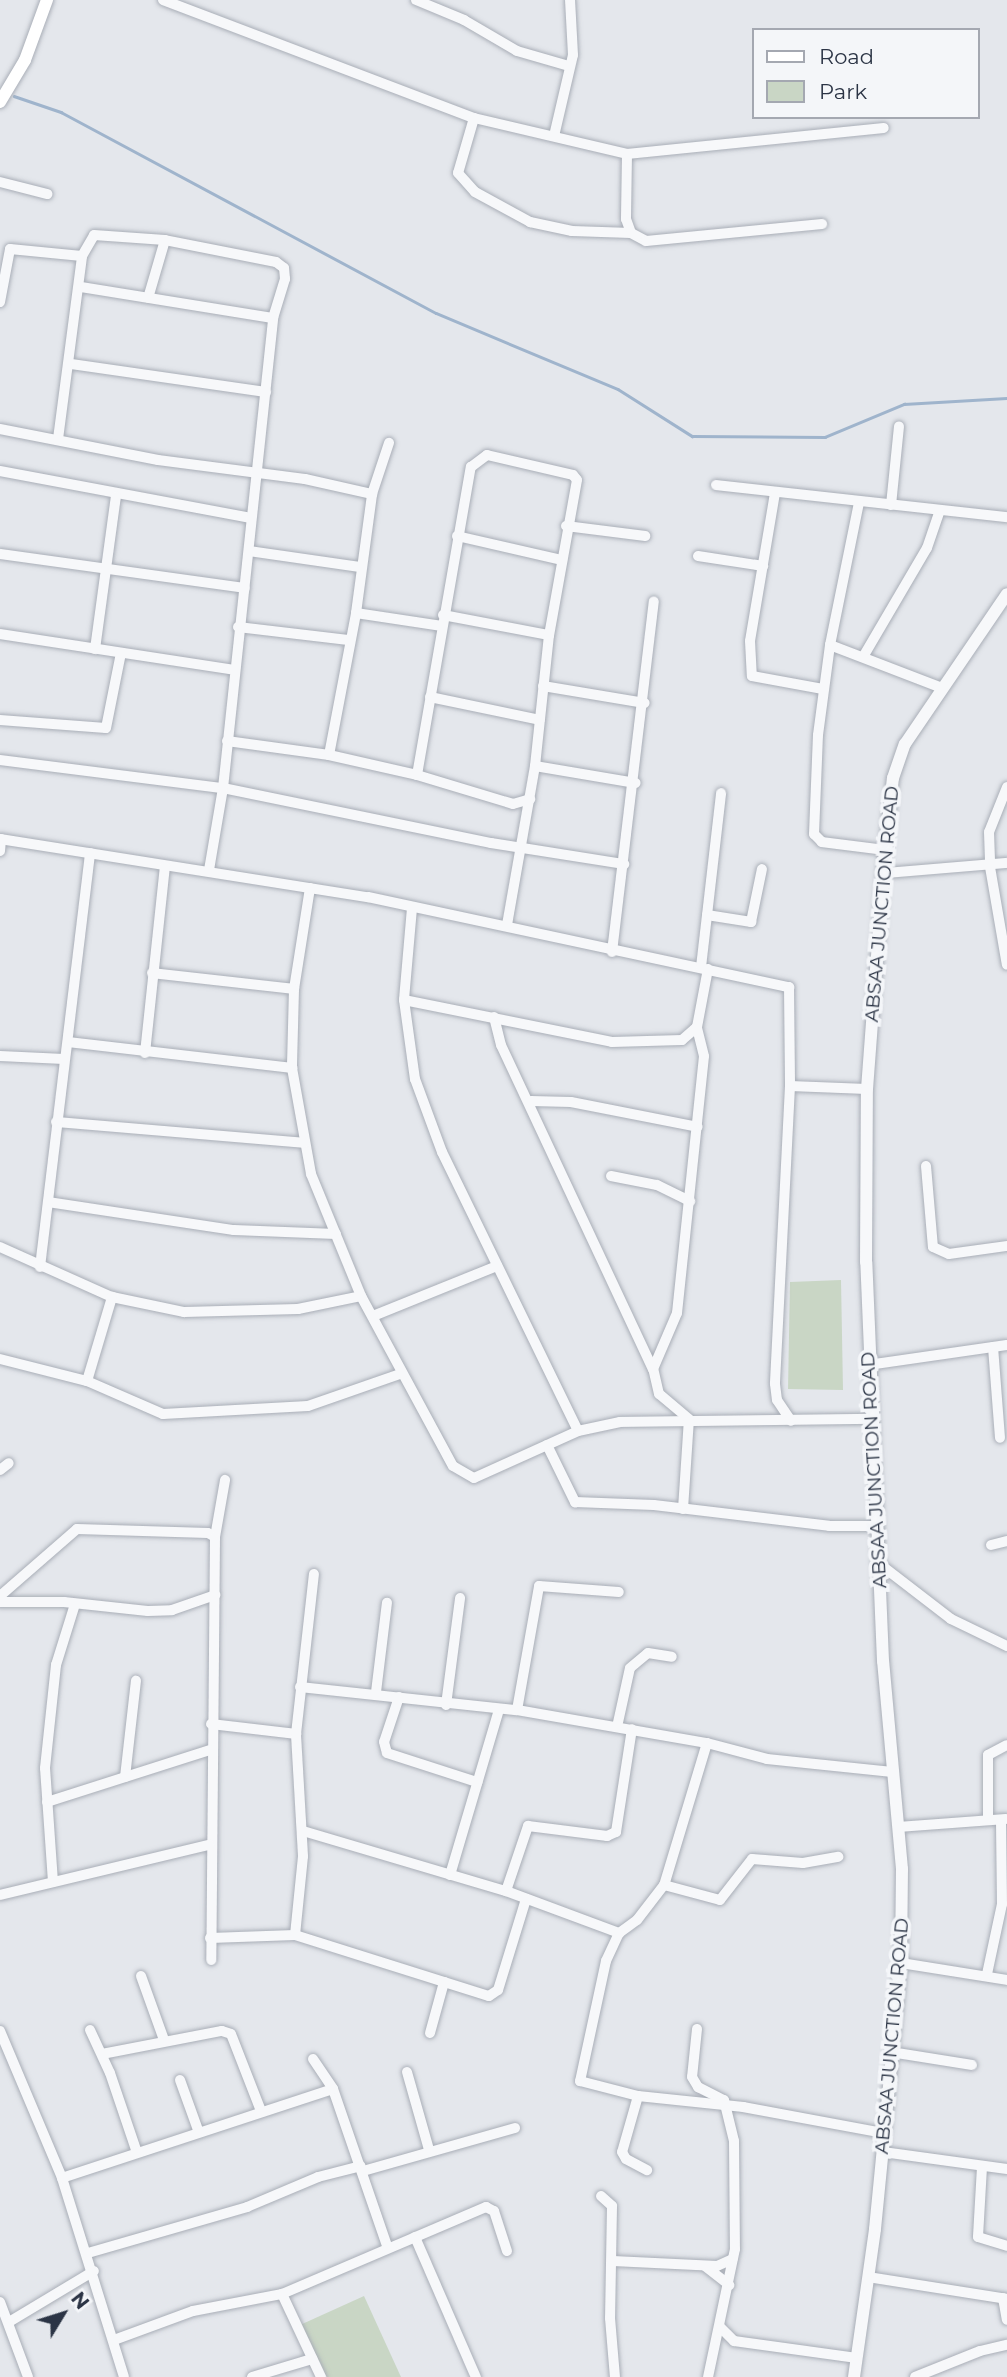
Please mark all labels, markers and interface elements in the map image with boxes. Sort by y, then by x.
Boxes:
legend [752,28,979,119]
text: Road [819,44,874,69]
text: Park [819,79,867,104]
street label: ABSAA JUNCTION ROAD [860,785,904,1023]
street label: ABSAA JUNCTION ROAD [856,1351,892,1589]
street label: ABSAA JUNCTION ROAD [870,1917,914,2155]
north arrow [28,2279,98,2349]
text: N [66,2288,94,2314]

